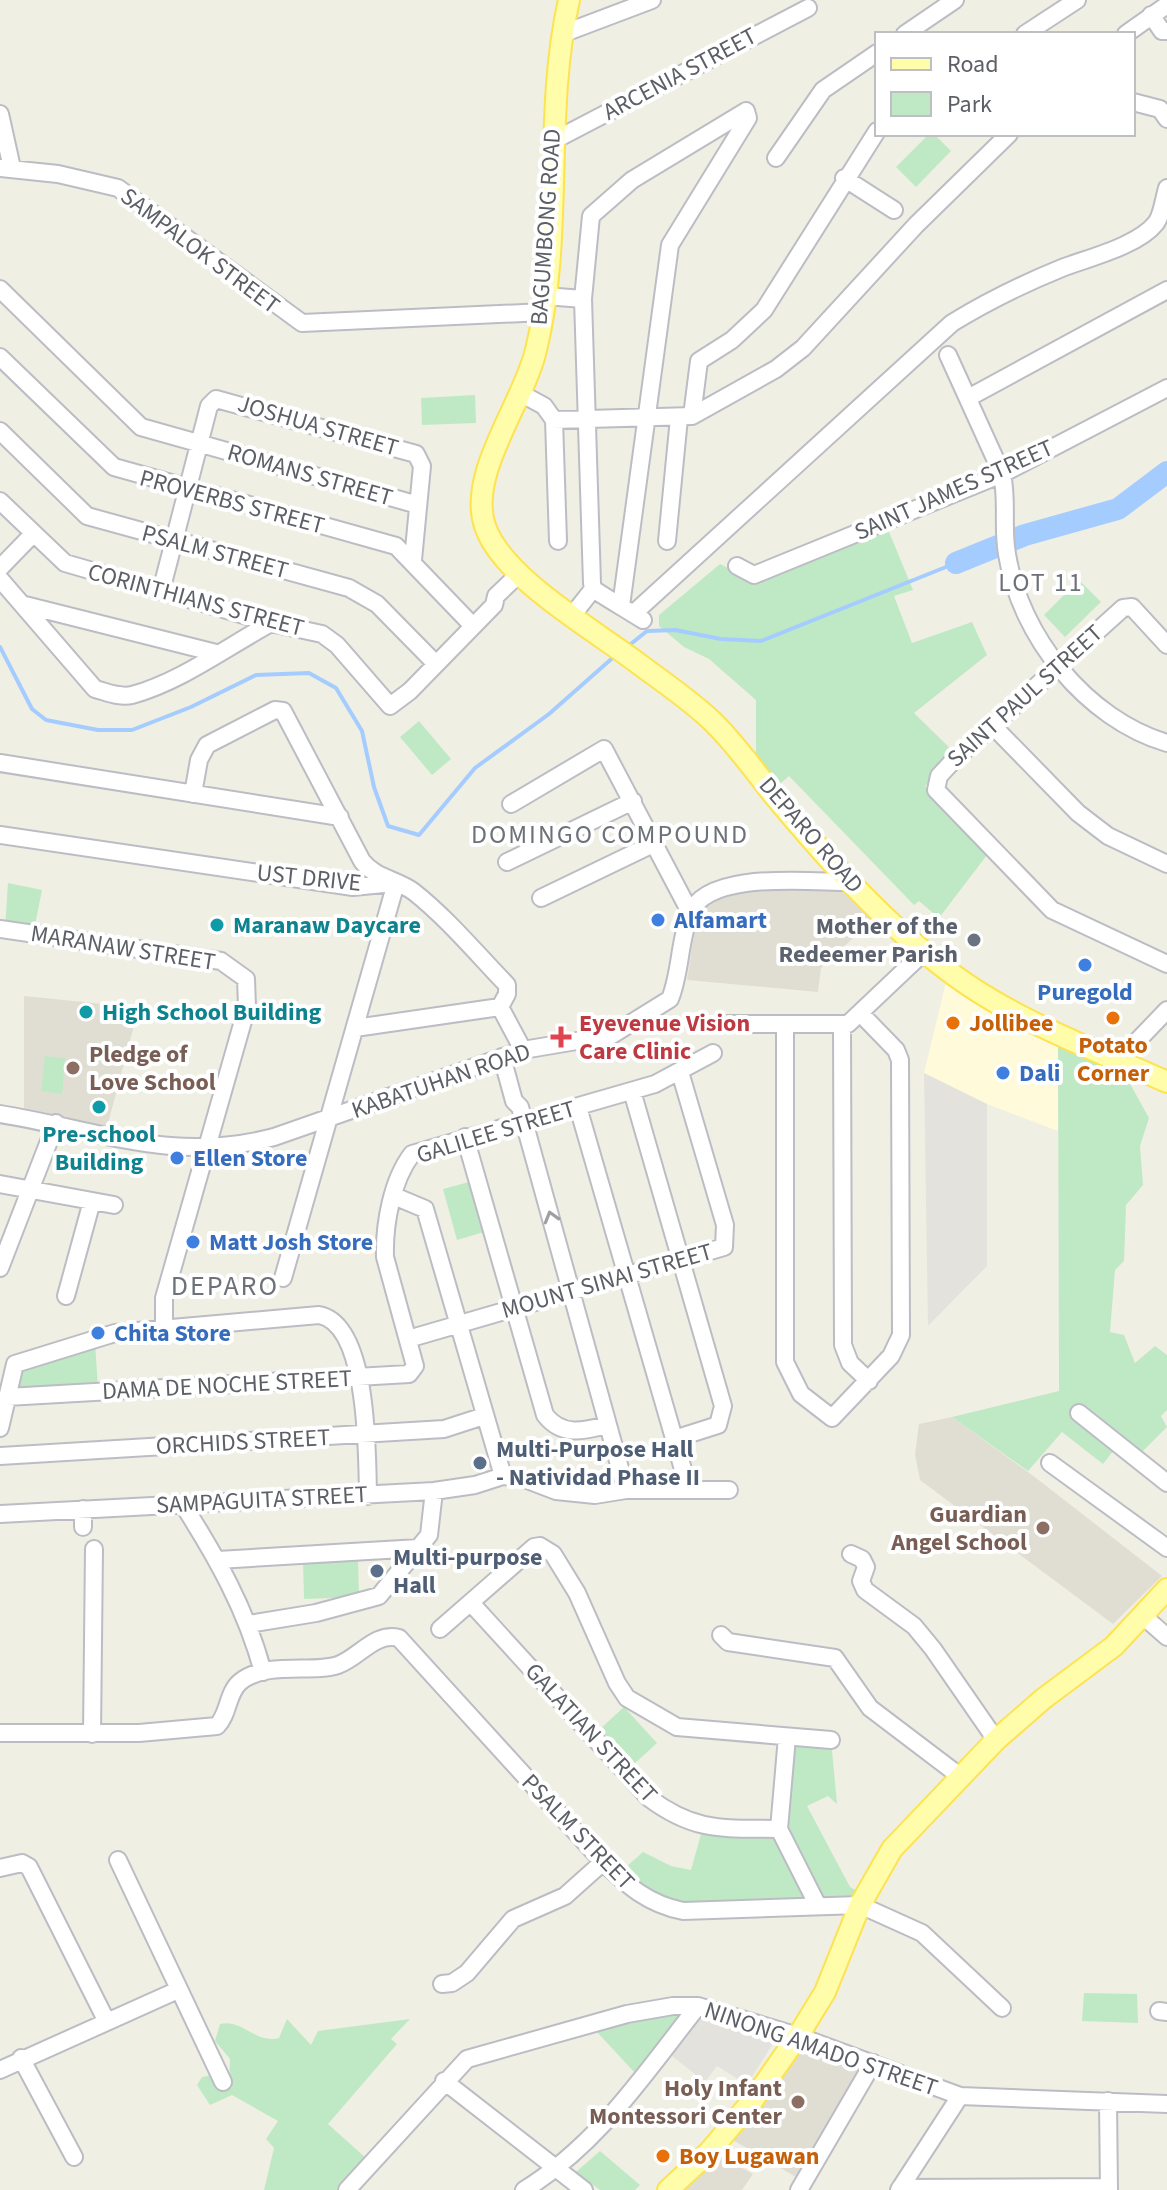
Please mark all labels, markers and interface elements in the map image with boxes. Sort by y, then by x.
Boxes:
street label: ARCENIA STREET [597,19,763,129]
legend [875,32,1135,136]
text: Road [947,47,999,82]
text: Park [947,87,992,122]
street label: BAGUMBONG ROAD [522,128,570,326]
street label: SAMPALOK STREET [113,179,287,323]
street label: JOSHUA STREET [233,386,403,466]
street label: SAINT JAMES STREET [849,430,1059,550]
street label: ROMANS STREET [223,435,397,515]
street label: PROVERBS STREET [136,461,328,544]
street label: PSALM STREET [138,516,292,588]
street label: CORINTHIANS STREET [84,554,308,646]
district label: LOT 11 [998,564,1084,601]
street label: SAINT PAUL STREET [939,616,1111,776]
street label: DEPARO ROAD [750,769,872,901]
district label: DOMINGO COMPOUND [471,816,749,853]
street label: UST DRIVE [255,855,363,901]
place label: Alfamart [673,903,767,938]
place label: Maranaw Daycare [233,908,421,943]
place label: Mother of the Redeemer Parish [778,909,958,972]
marker: Alfamart [649,911,667,929]
street label: MARANAW STREET [28,916,218,980]
marker: Maranaw Daycare [208,916,226,934]
marker: Mother of the Redeemer Parish [965,931,983,949]
marker: Puregold [1076,956,1094,974]
place label: Puregold [1037,975,1133,1010]
place label: High School Building [102,995,321,1030]
marker: High School Building [77,1003,95,1021]
place label: Eyevenue Vision Care Clinic [579,1006,750,1069]
place label: Jollibee [969,1006,1054,1041]
marker: Potato Corner [1104,1009,1122,1027]
marker: Jollibee [944,1014,962,1032]
marker: Eyevenue Vision Care Clinic [550,1026,572,1048]
place label: Potato Corner [1077,1028,1150,1091]
street label: KABATUHAN ROAD [347,1034,535,1128]
place label: Pledge of Love School [89,1037,216,1100]
place label: Dali [1019,1056,1060,1091]
marker: Pledge of Love School [64,1059,82,1077]
marker: Dali [994,1064,1012,1082]
street label: GALILEE STREET [412,1091,580,1173]
marker: Pre-school Building [90,1098,108,1116]
place label: Pre-school Building [42,1117,156,1180]
place label: Ellen Store [193,1141,307,1176]
marker: Ellen Store [168,1149,186,1167]
one-way arrow [543,1210,560,1224]
place label: Matt Josh Store [209,1225,373,1260]
marker: Matt Josh Store [184,1233,202,1251]
street label: MOUNT SINAI STREET [497,1234,717,1328]
district label: DEPARO [171,1266,279,1306]
place label: Chita Store [114,1316,231,1351]
marker: Chita Store [89,1324,107,1342]
street label: DAMA DE NOCHE STREET [101,1361,353,1409]
street label: ORCHIDS STREET [155,1420,331,1464]
place label: Multi-Purpose Hall - Natividad Phase II [496,1432,700,1495]
marker: Multi-Purpose Hall - Natividad Phase II [471,1454,489,1472]
street label: SAMPAGUITA STREET [155,1477,369,1523]
place label: Guardian Angel School [890,1497,1027,1560]
marker: Guardian Angel School [1034,1519,1052,1537]
place label: Multi-purpose Hall [393,1540,543,1603]
marker: Multi-purpose Hall [368,1562,386,1580]
street label: GALATIAN STREET [517,1655,666,1811]
street label: PSALM STREET [513,1766,643,1898]
street label: NINONG AMADO STREET [700,1993,942,2105]
place label: Holy Infant Montessori Center [589,2071,782,2134]
marker: Holy Infant Montessori Center [789,2093,807,2111]
place label: Boy Lugawan [679,2139,820,2174]
marker: Boy Lugawan [654,2147,672,2165]

